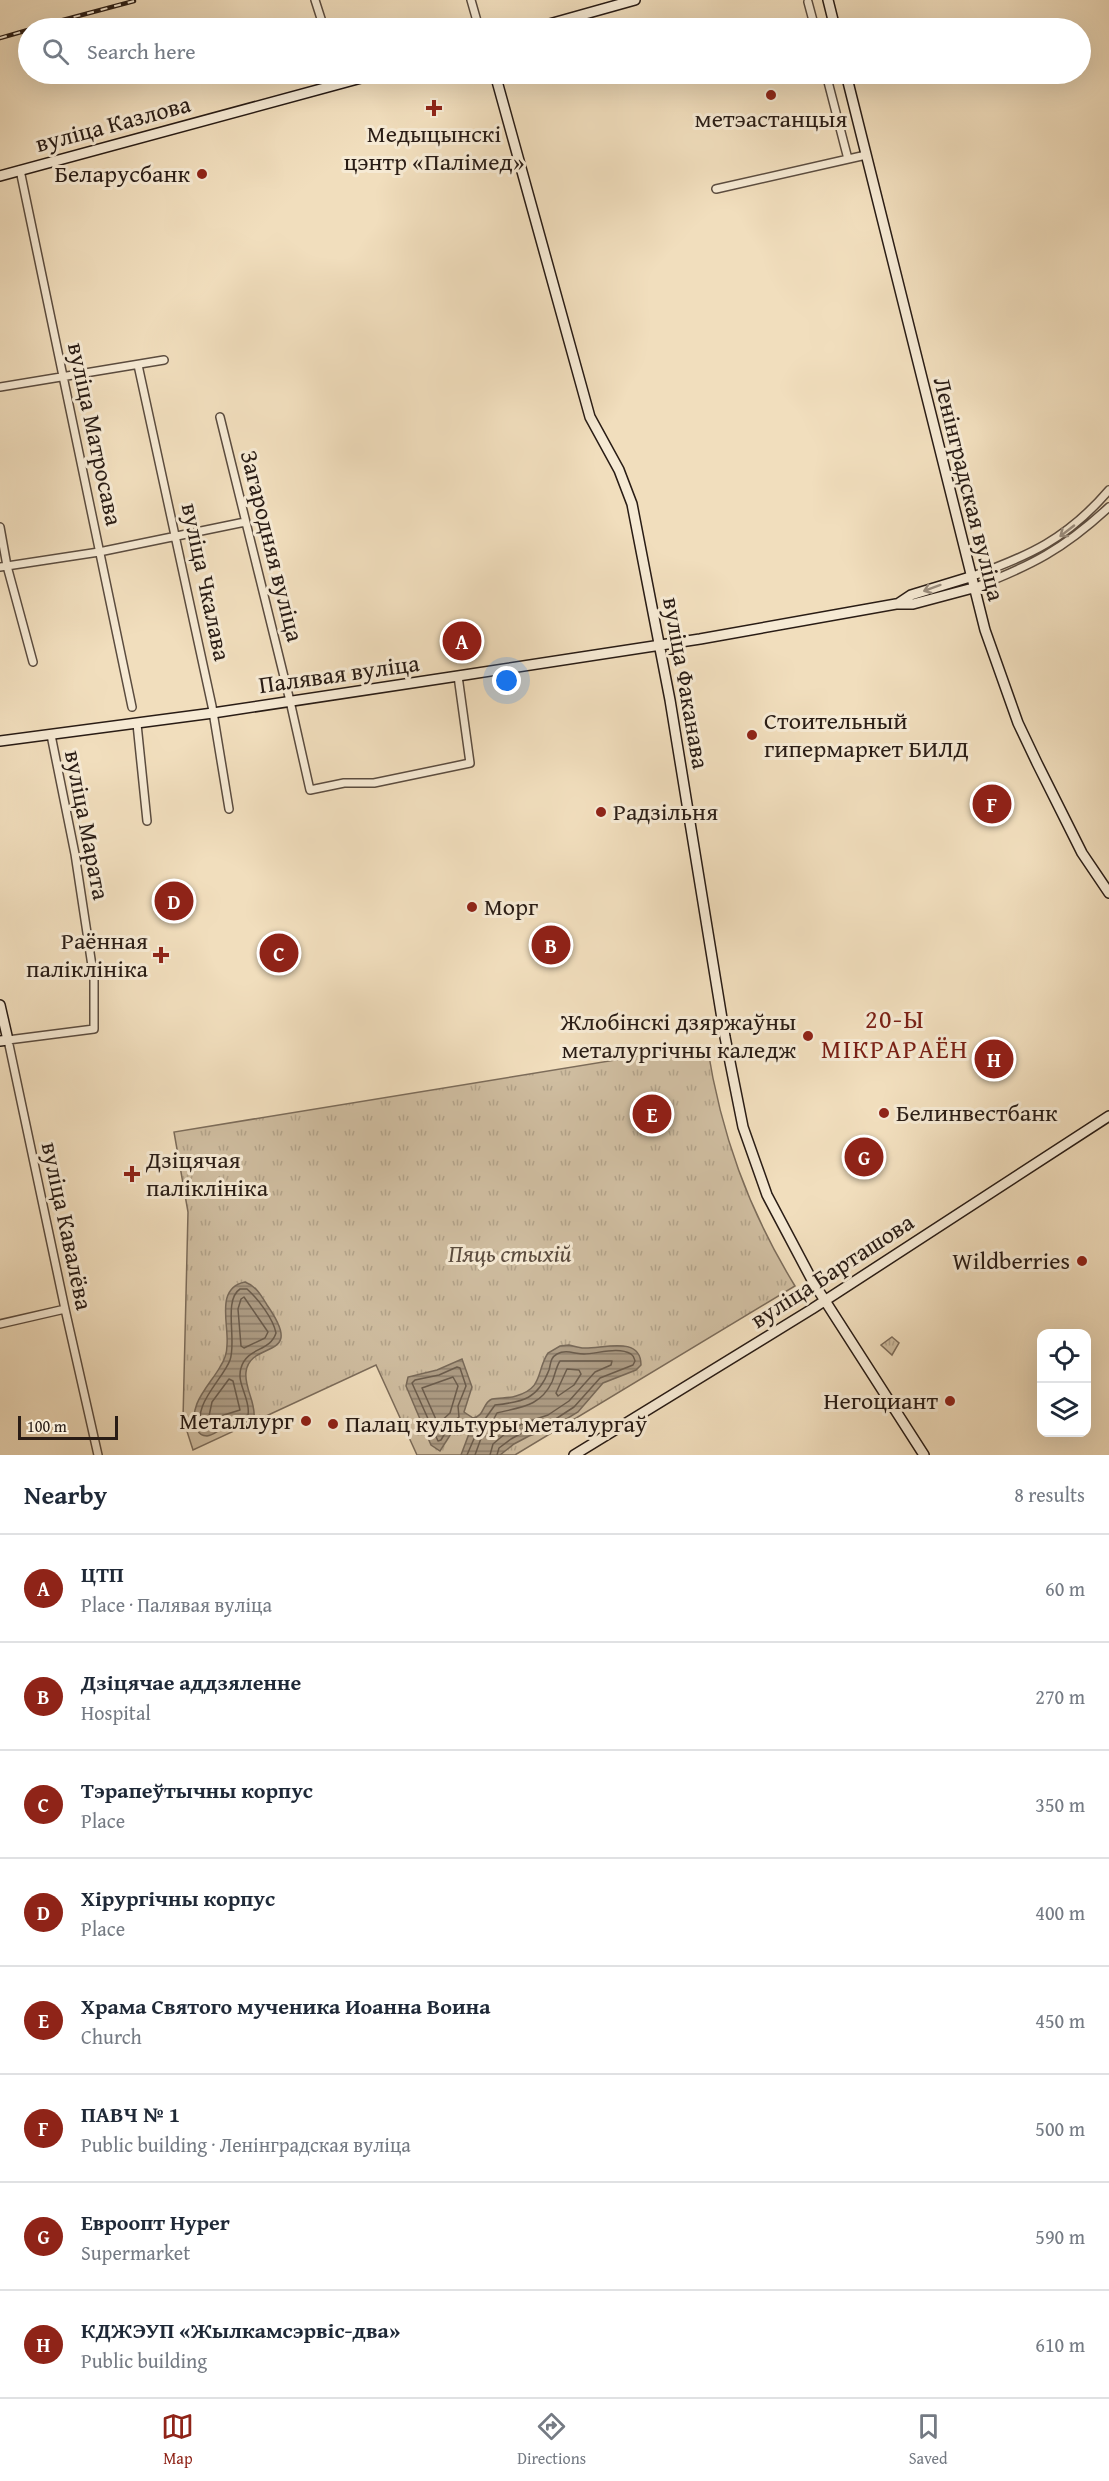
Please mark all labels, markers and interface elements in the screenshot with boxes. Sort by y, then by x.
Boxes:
search box [18,18,1091,84]
icon: search [39,35,72,68]
text: Search here [87,35,196,67]
street label: вуліца Казлова [31,86,195,161]
marker: метэастанцыя [764,88,778,102]
marker: Медыцынскі цэнтр «Палімед» [425,99,443,117]
place label: метэастанцыя [695,101,847,136]
place label: Медыцынскі цэнтр «Палімед» [344,116,524,179]
place label: Беларусбанк [54,156,190,191]
marker: Беларусбанк [195,167,209,181]
street label: вуліца Матросава [59,339,132,529]
street label: Ленінградская вуліца [925,373,1014,605]
street label: Загародняя вуліца [232,446,313,646]
street label: вуліца Чкалава [173,500,240,665]
one-way arrow [1059,524,1075,537]
one-way arrow [923,583,942,594]
street label: вуліца Факанава [654,594,719,772]
pin: A [442,618,482,664]
street label: Палявая вуліца [256,645,422,702]
your location [492,666,521,695]
place label: Стоительный гипермаркет БИЛД [764,703,969,766]
marker: Стоительный гипермаркет БИЛД [745,728,759,742]
street label: вуліца Марата [56,747,119,903]
pin: F [972,782,1012,826]
place label: Радзільня [613,794,718,829]
marker: Радзільня [594,805,608,819]
pin: D [154,878,194,924]
place label: Морг [484,889,538,924]
marker: Морг [465,900,479,914]
pin: B [532,922,570,968]
place label: Раённая паліклініка [26,923,149,986]
pin: C [260,930,298,976]
marker: Раённая паліклініка [152,946,170,964]
district label: 20-Ы МІКРАРАЁН [821,999,969,1068]
place label: Жлобінскі дзяржаўны металургічны каледж [560,1004,796,1067]
marker: Жлобінскі дзяржаўны металургічны каледж [801,1029,815,1043]
pin: H [974,1036,1014,1082]
pin: E [632,1092,672,1136]
place label: Белинвестбанк [896,1095,1058,1130]
marker: Белинвестбанк [877,1106,891,1120]
pin: G [844,1134,884,1180]
street label: вуліца Кавалёва [33,1139,103,1314]
place label: Дзіцячая паліклініка [145,1142,269,1205]
marker: Дзіцячая паліклініка [123,1165,141,1183]
street label: вуліца Барташова [743,1204,921,1337]
park label: Пяць стыхій [448,1236,572,1271]
place label: Wildberries [952,1243,1070,1278]
marker: Wildberries [1075,1254,1089,1268]
map controls [1037,1329,1091,1437]
button: locate [1037,1329,1091,1383]
place label: Негоциант [824,1383,938,1418]
button: layers [1037,1383,1091,1437]
marker: Негоциант [943,1394,957,1408]
place label: Металлург [179,1403,294,1438]
place label: Палац культуры металургаў [345,1406,647,1441]
scale bar [18,1413,118,1440]
text: 100 m [27,1414,67,1438]
marker: Металлург [299,1414,313,1428]
marker: Палац культуры металургаў [326,1417,340,1431]
text: Nearby [24,1475,107,1514]
text: 8 results [1014,1480,1085,1509]
text: ЦТП [81,1558,124,1590]
text: A [37,1574,50,1603]
text: 60 m [1045,1574,1085,1603]
text: Place · Палявая вуліца [81,1590,272,1619]
text: Дзіцячае аддзяленне [81,1666,301,1698]
text: B [37,1682,50,1711]
text: 270 m [1035,1682,1085,1711]
text: Hospital [81,1698,151,1727]
text: Тэрапеўтычны корпус [81,1774,313,1806]
text: C [38,1790,49,1819]
text: 350 m [1035,1790,1085,1819]
text: Place [81,1806,125,1835]
text: Хірургічны корпус [81,1882,275,1914]
text: D [37,1898,50,1927]
text: 400 m [1035,1898,1085,1927]
text: Place [81,1914,125,1943]
text: Храма Святого мученика Иоанна Воина [81,1990,491,2022]
text: E [38,2006,49,2035]
text: 450 m [1035,2006,1085,2035]
text: Church [81,2022,142,2051]
text: ПАВЧ № 1 [81,2098,180,2130]
text: F [38,2114,49,2143]
text: 500 m [1035,2114,1085,2143]
text: Public building · Ленінградская вуліца [81,2130,411,2159]
text: Евроопт Hyper [81,2206,230,2238]
text: G [37,2222,50,2251]
text: 590 m [1035,2222,1085,2251]
text: Supermarket [81,2238,190,2267]
text: КДЖЭУП «Жылкамсэрвіс-два» [81,2314,400,2346]
text: H [37,2330,50,2359]
text: 610 m [1035,2330,1085,2359]
text: Public building [81,2346,207,2375]
tab: Map [161,2410,194,2470]
tab: Directions [517,2410,586,2470]
tab: Saved [909,2410,948,2470]

